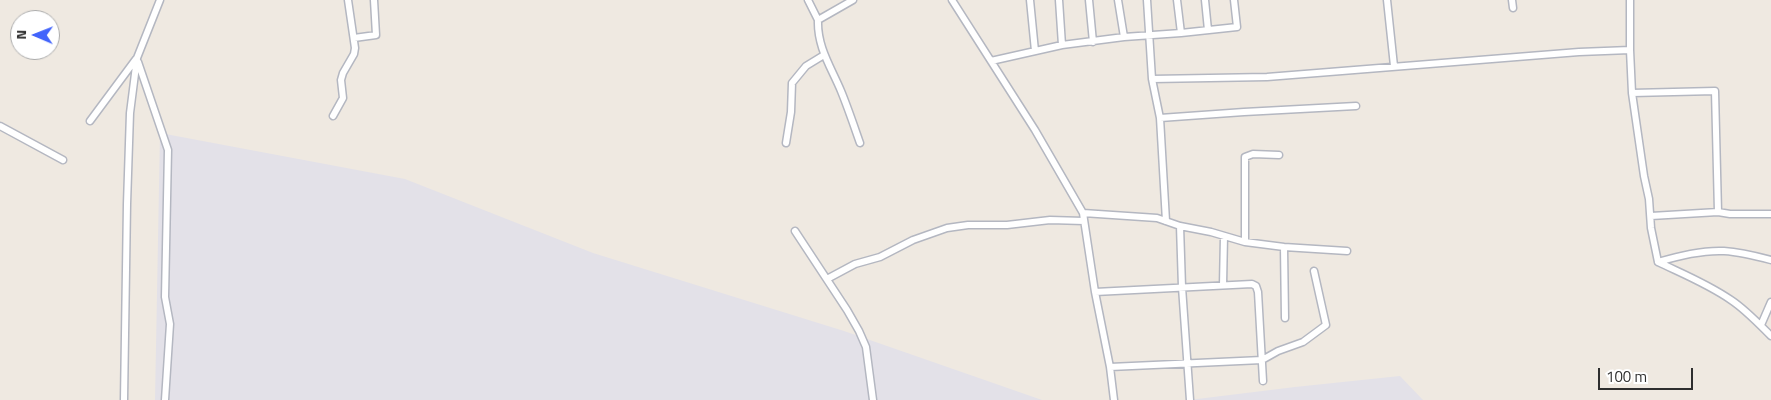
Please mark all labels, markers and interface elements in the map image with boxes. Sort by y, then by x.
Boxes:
north arrow [10,10,60,60]
text: N [10,30,31,40]
scale bar [1601,358,1696,390]
text: 100 m [1606,365,1647,388]

